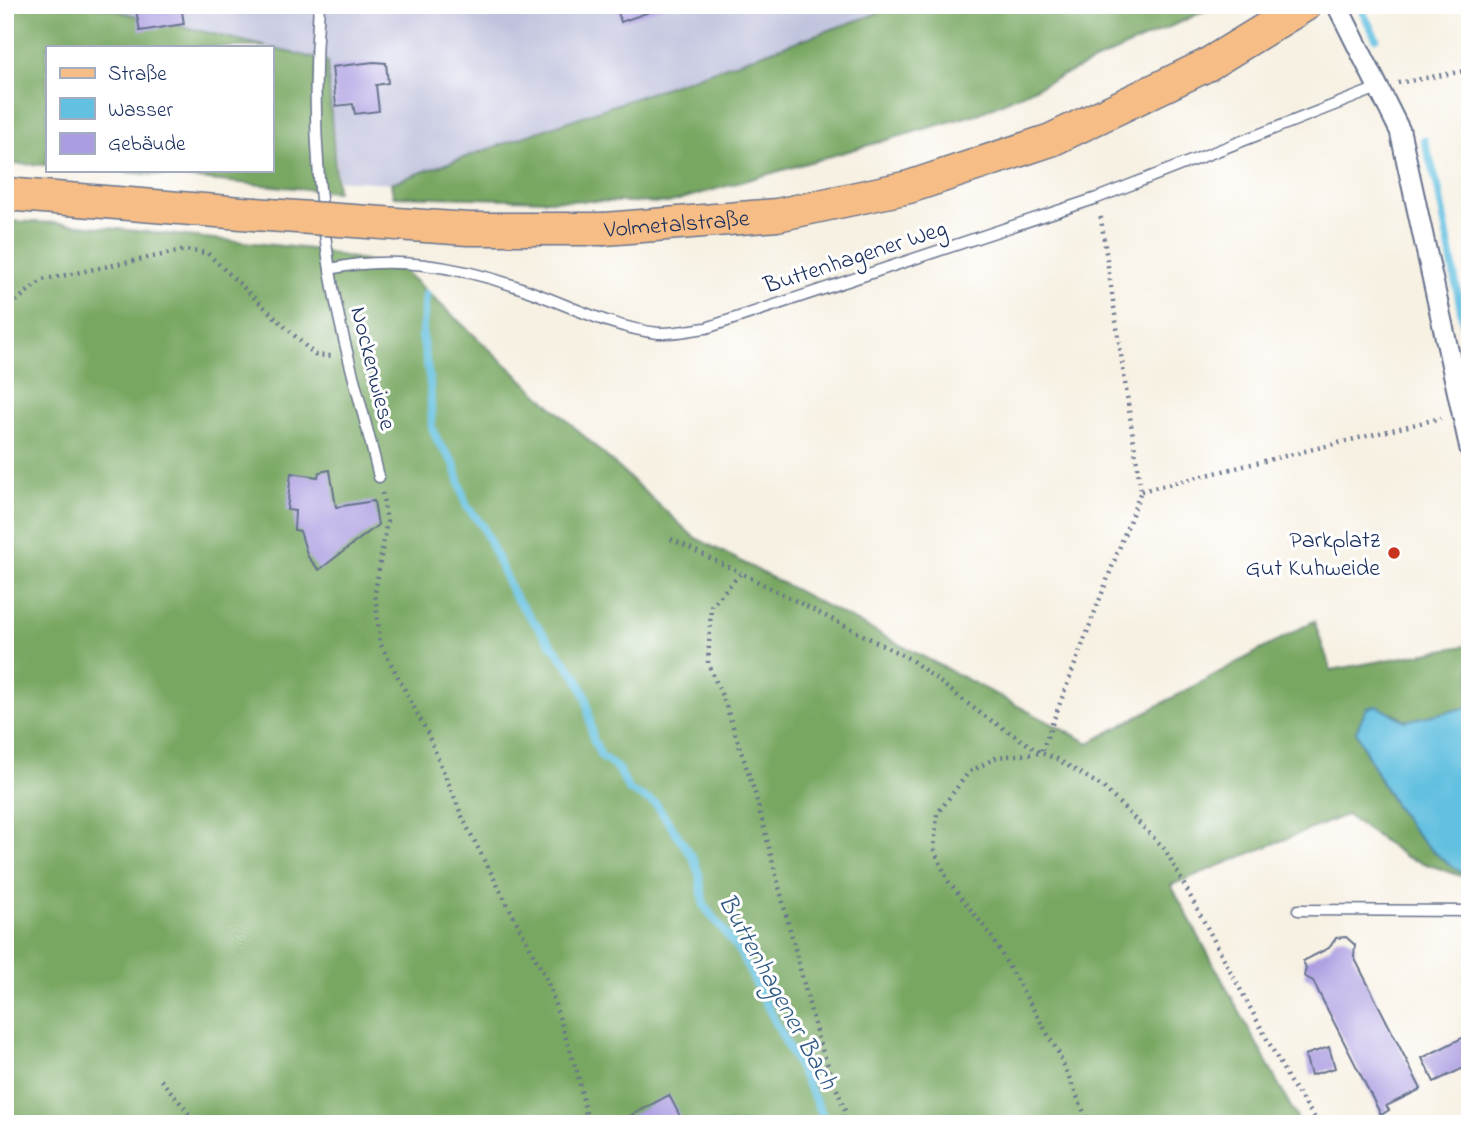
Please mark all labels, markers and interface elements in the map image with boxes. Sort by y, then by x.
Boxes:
legend [46,46,273,172]
text: Straße [108,60,167,90]
text: Wasser [108,96,173,126]
text: Gebäude [108,130,186,160]
street label: Volmetalstraße [602,202,751,249]
street label: Buttenhagener Weg [759,212,952,305]
street label: Nockenwiese [339,303,404,434]
place label: Parkplatz Gut Kuhweide [1245,524,1381,587]
marker: Parkplatz Gut Kuhweide [1386,545,1402,561]
water label: Buttenhagener Bach [707,888,846,1098]

